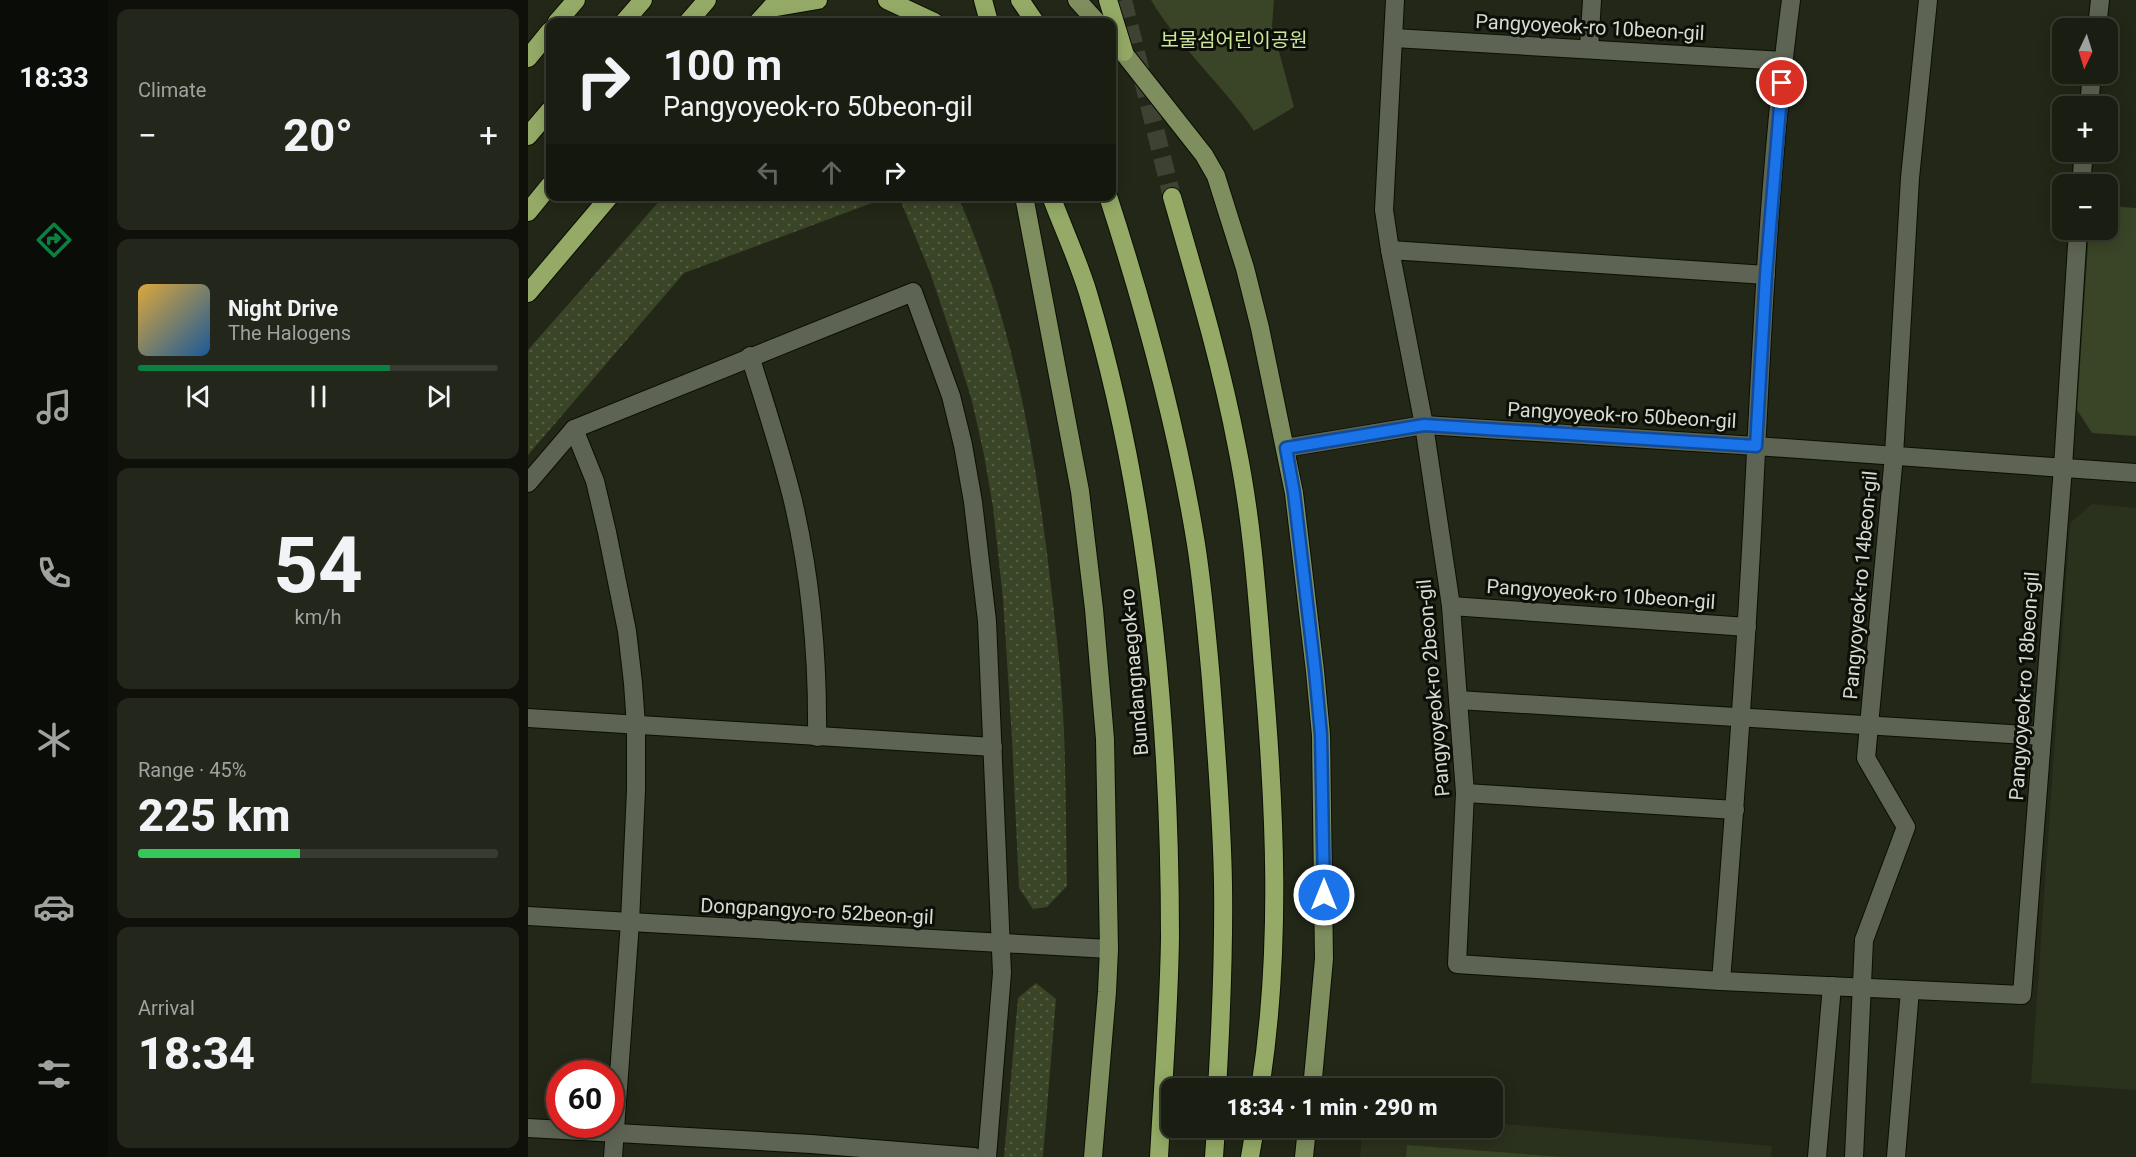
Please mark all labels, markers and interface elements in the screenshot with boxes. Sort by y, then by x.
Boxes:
street label: Pangyoyeok-ro 10beon-gil [1475,9,1705,45]
north arrow [2052,18,2118,84]
map controls [2052,18,2118,240]
park label: 보물섬어린이공원 [1160,28,1308,52]
text: 100 m [663,41,782,90]
icon: right [564,42,642,120]
pin [1756,57,1807,108]
text: 18:33 [19,62,89,94]
icon: arrive [1765,66,1798,99]
text: Climate [138,78,206,102]
text: Pangyoyeok-ro 50beon-gil [663,91,973,123]
button: + [2052,96,2118,162]
text: 20° [283,109,353,162]
text: − [138,116,157,155]
text: + [479,116,498,155]
icon: left [752,156,785,189]
icon: ahead [815,156,848,189]
icon: right [878,156,911,189]
button: − [2052,174,2118,240]
icon: directions [33,219,75,261]
text: Night Drive [228,296,338,321]
text: The Halogens [228,321,351,345]
icon: previous [182,380,215,413]
icon: pause [302,380,335,413]
icon: next [422,380,455,413]
icon: music [33,386,75,428]
street label: Pangyoyeok-ro 50beon-gil [1507,397,1737,433]
street label: Pangyoyeok-ro 14beon-gil [1838,470,1882,700]
text: 54 [273,520,363,611]
icon: phone [33,552,75,594]
street label: Pangyoyeok-ro 18beon-gil [2004,571,2044,801]
street label: Pangyoyeok-ro 10beon-gil [1486,574,1716,614]
street label: Pangyoyeok-ro 2beon-gil [1412,578,1454,798]
street label: Bundangnaegok-ro [1115,587,1153,757]
text: km/h [295,605,341,629]
icon: climate [33,719,75,761]
text: Range · 45% [138,758,246,782]
text: 225 km [138,789,290,842]
position arrow [1292,863,1356,927]
icon: car [33,886,75,928]
street label: Dongpangyo-ro 52beon-gil [700,893,934,929]
text: Arrival [138,996,195,1020]
text: 18:34 [138,1027,255,1080]
icon: filters [33,1053,75,1095]
speed limit sign: 60 [546,1060,624,1138]
text: 18:34 · 1 min · 290 m [1227,1095,1437,1120]

